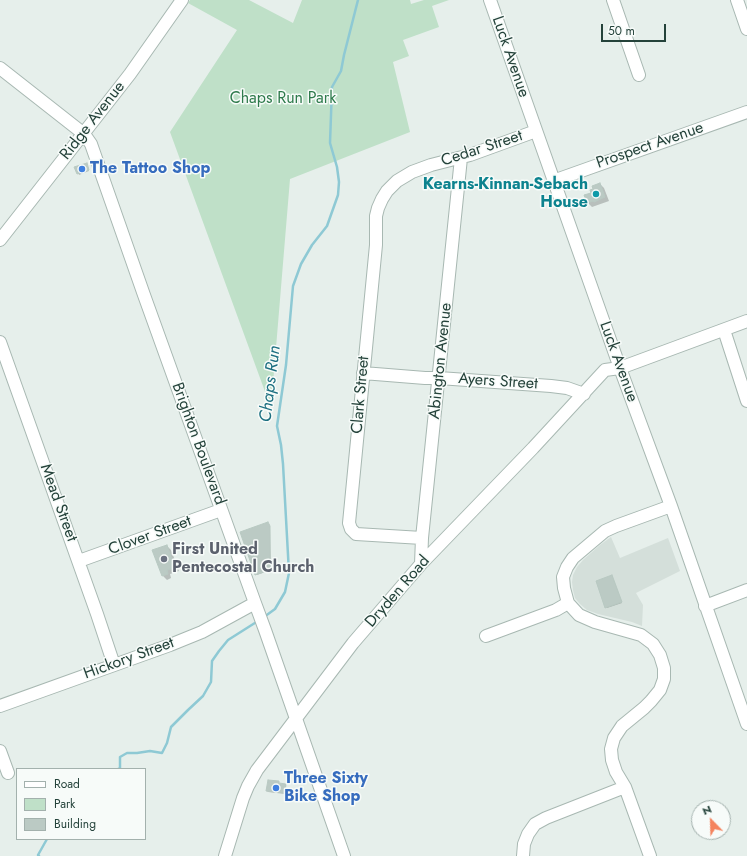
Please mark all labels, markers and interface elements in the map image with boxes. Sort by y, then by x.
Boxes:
street label: Luck Avenue [487,14,533,100]
scale bar [603,16,668,42]
text: 50 m [608,22,635,40]
street label: Ridge Avenue [56,78,130,164]
park label: Chaps Run Park [230,89,336,109]
street label: Prospect Avenue [594,119,706,173]
street label: Cedar Street [439,127,525,171]
place label: The Tattoo Shop [90,159,210,179]
marker: The Tattoo Shop [77,164,87,174]
place label: Kearns-Kinnan-Sebach House [423,175,588,213]
marker: Kearns-Kinnan-Sebach House [591,189,601,199]
street label: Abington Avenue [425,302,457,420]
street label: Luck Avenue [595,319,641,405]
water label: Chaps Run [256,345,286,423]
street label: Clark Street [348,355,374,435]
street label: Ayers Street [458,370,538,394]
street label: Brighton Boulevard [167,380,229,508]
street label: Mead Street [35,462,81,544]
street label: Clover Street [106,512,194,560]
place label: First United Pentecostal Church [172,540,314,578]
street label: Dryden Road [362,552,434,632]
marker: First United Pentecostal Church [159,554,169,564]
street label: Hickory Street [81,634,177,684]
legend [16,768,146,840]
place label: Three Sixty Bike Shop [284,769,368,807]
text: Road [54,775,80,793]
marker: Three Sixty Bike Shop [271,783,281,793]
text: Park [54,795,75,813]
north arrow [691,800,731,840]
text: N [700,801,714,819]
text: Building [54,815,96,833]

